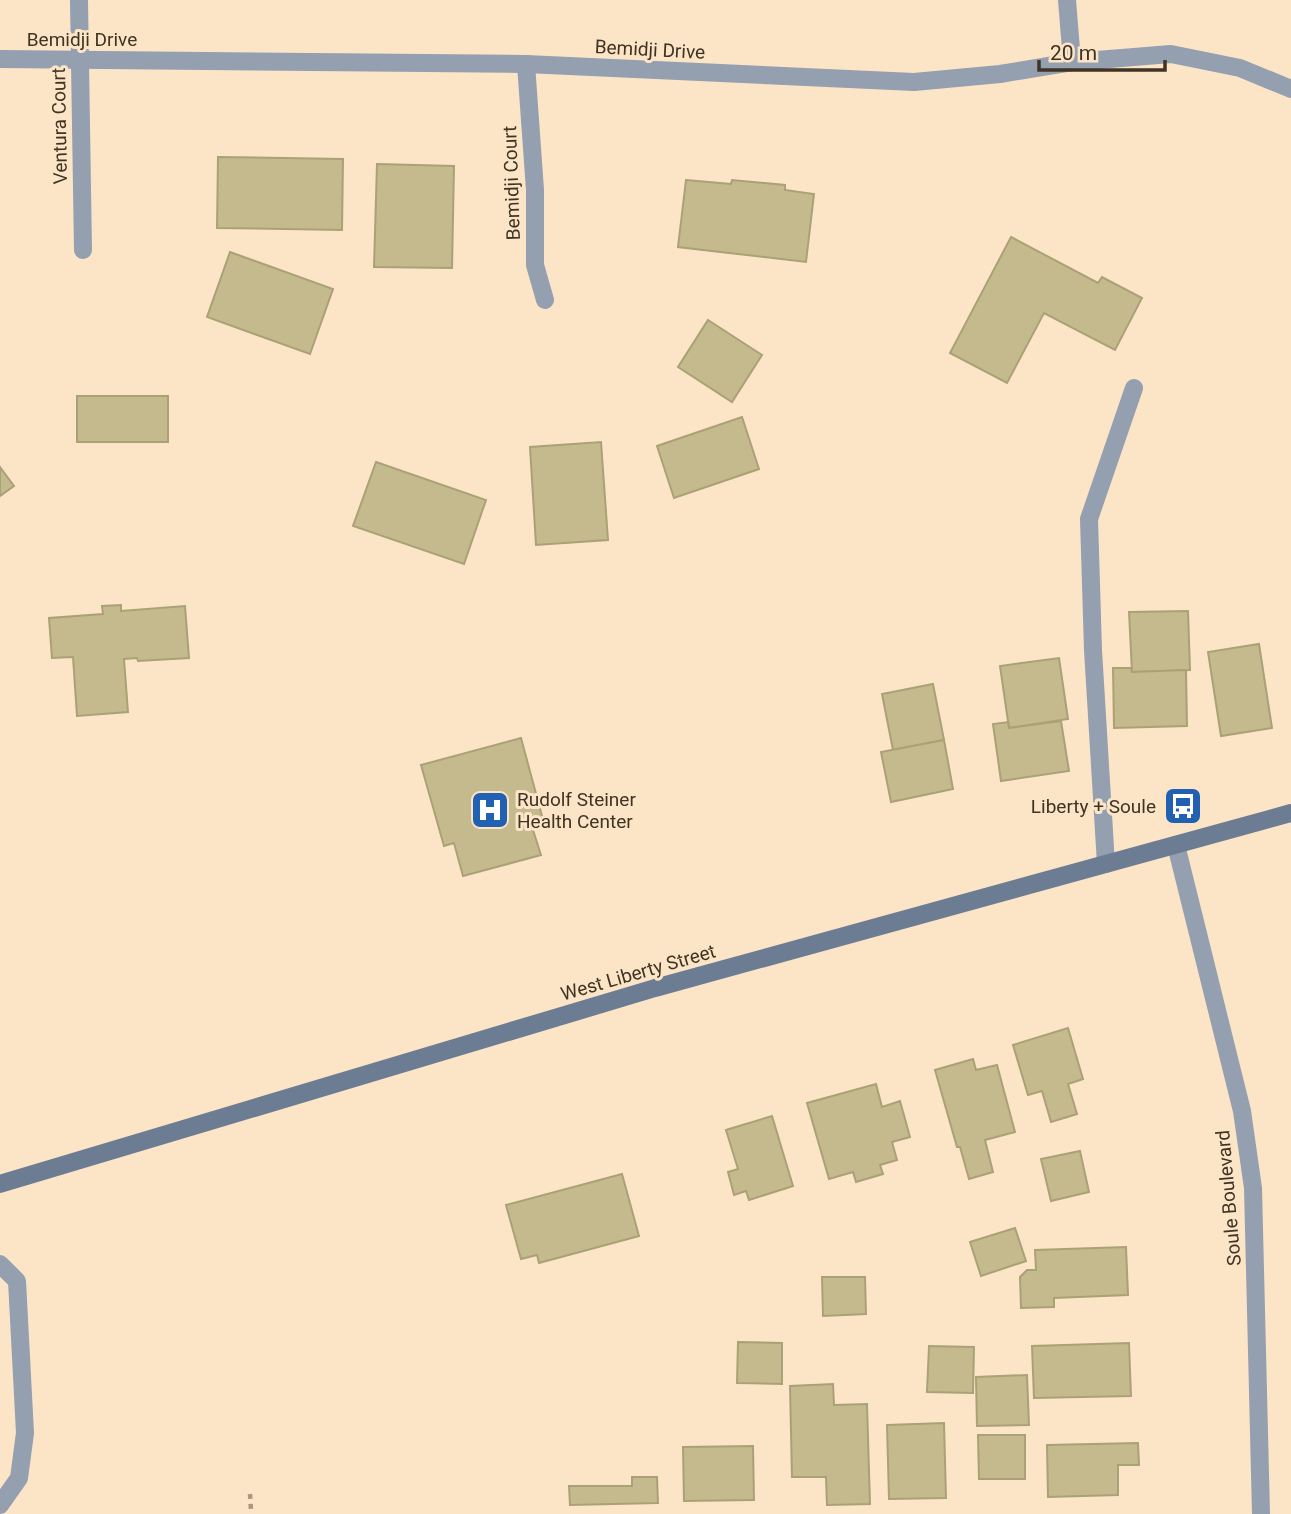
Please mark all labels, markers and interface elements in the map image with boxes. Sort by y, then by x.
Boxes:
street label: Bemidji Drive [27,28,137,51]
scale bar [1039,28,1165,72]
street label: Bemidji Drive [594,35,706,64]
text: 20 m [1050,41,1097,65]
street label: Ventura Court [47,67,72,185]
street label: Bemidji Court [498,125,525,241]
bus stop icon: Liberty + Soule [1162,785,1204,827]
place label: Rudolf Steiner Health Center [517,788,636,833]
hospital icon: Rudolf Steiner Health Center [469,789,511,831]
place label: Liberty + Soule [1031,795,1156,818]
street label: West Liberty Street [558,939,718,1006]
street label: Soule Boulevard [1211,1129,1246,1267]

